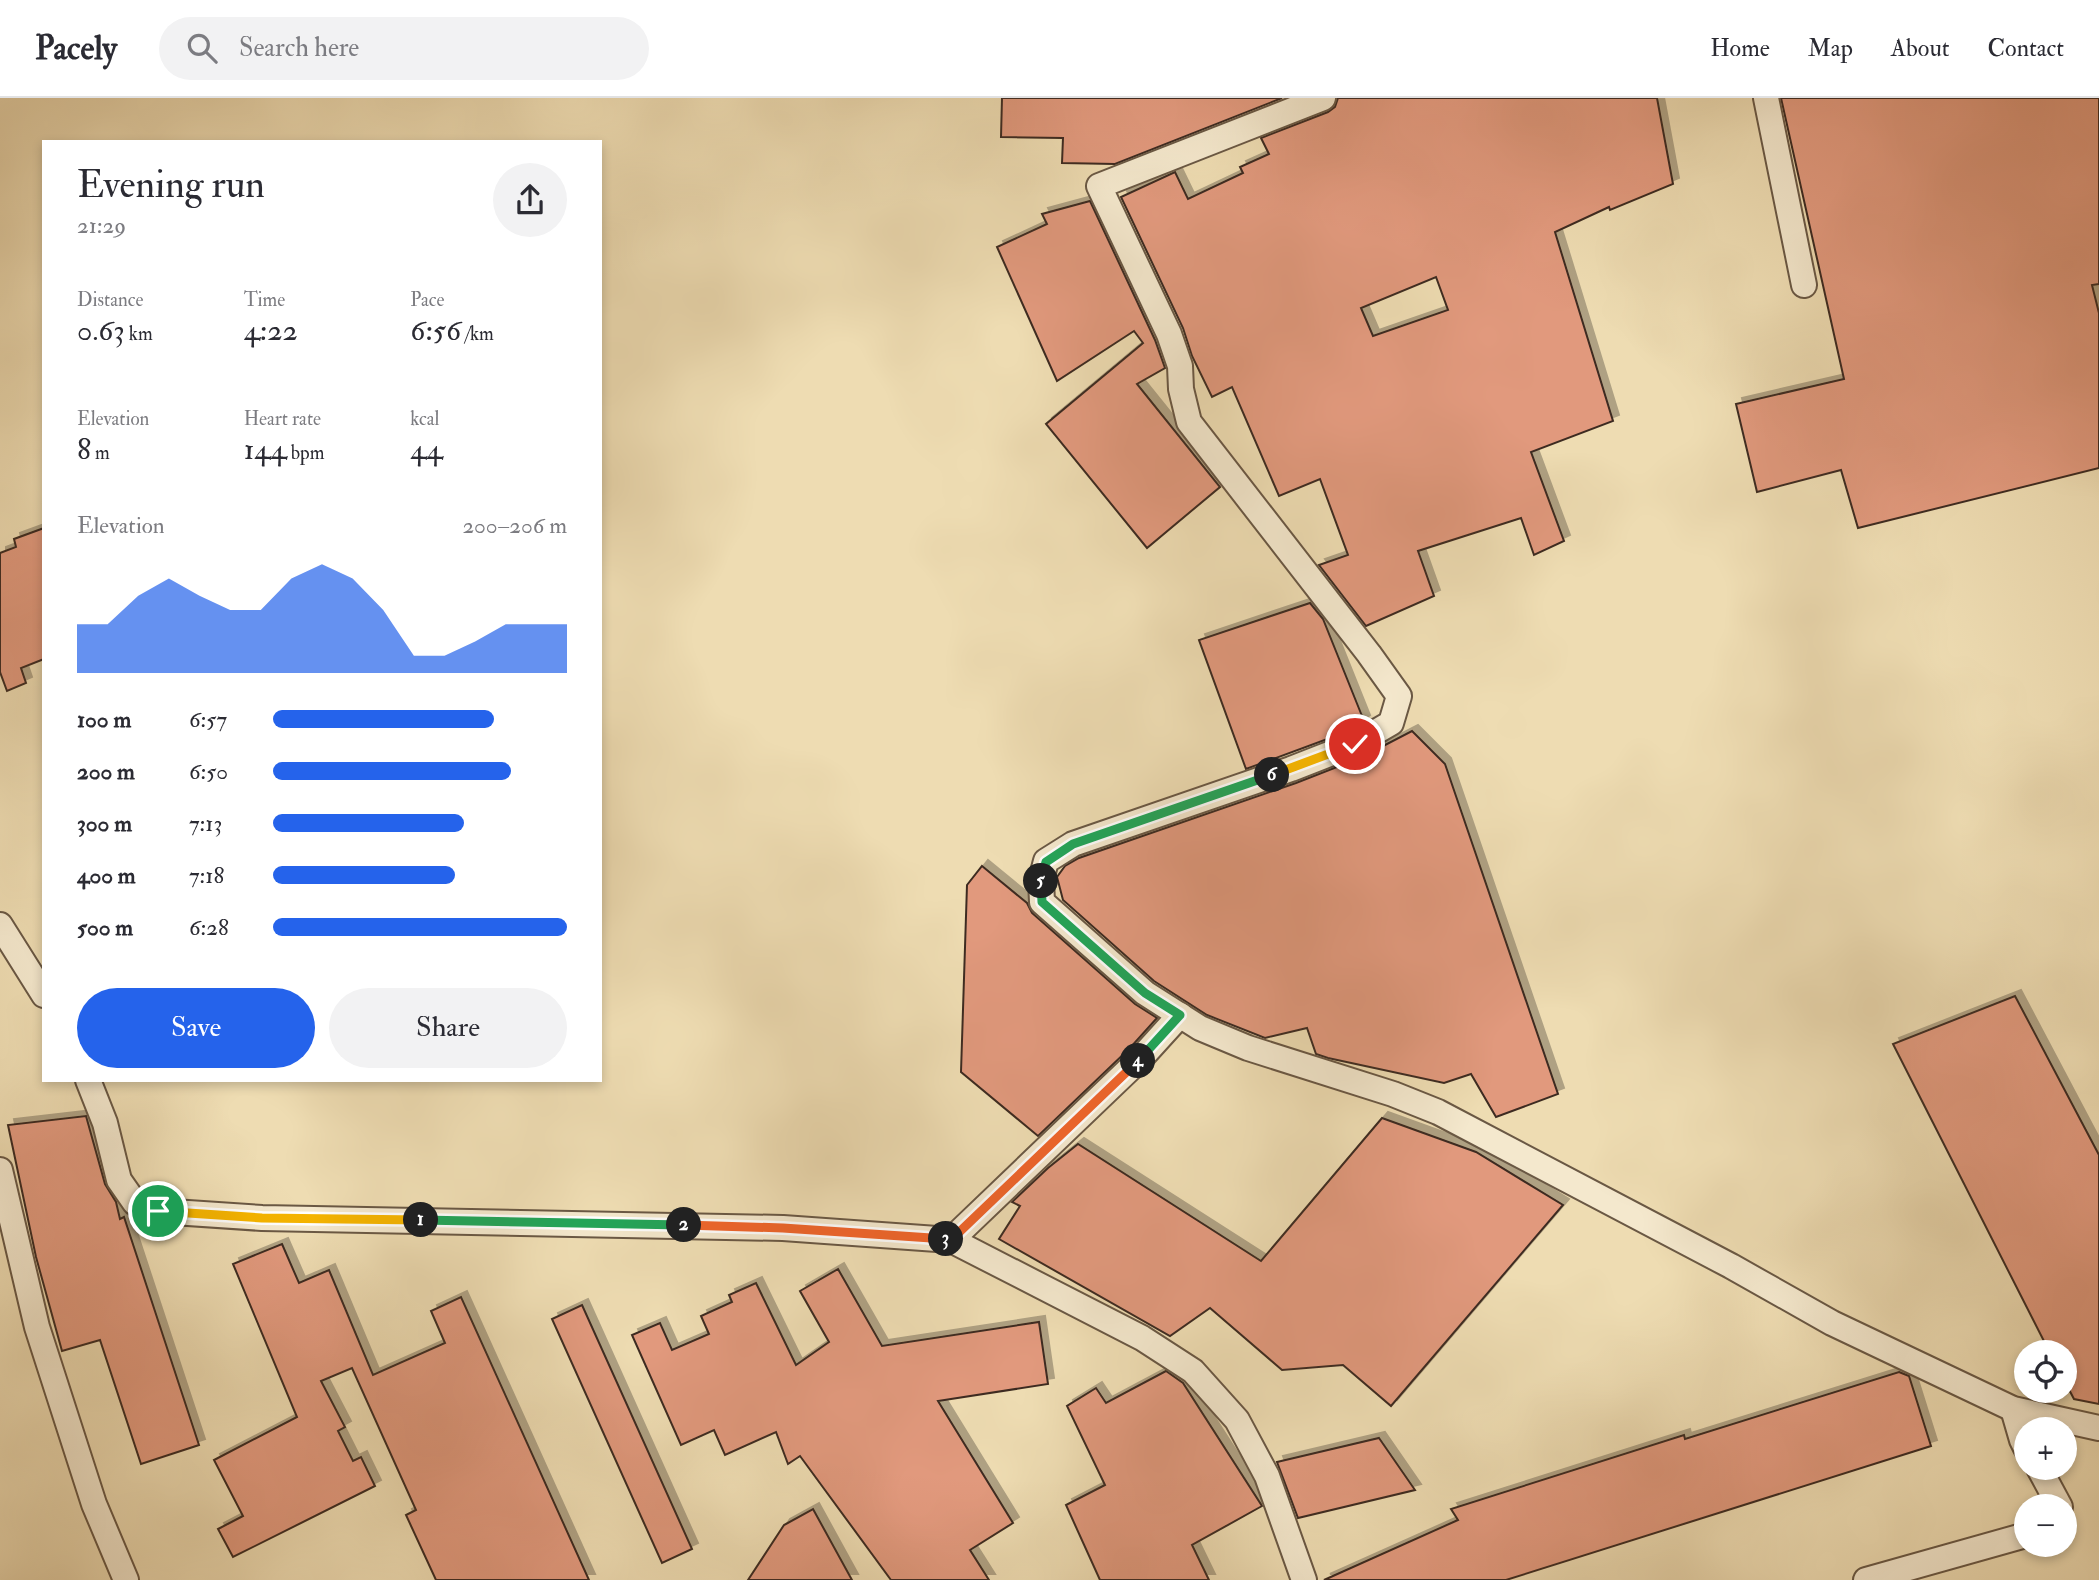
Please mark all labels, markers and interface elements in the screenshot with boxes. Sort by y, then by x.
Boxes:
search box [159,17,649,80]
text: Pacely [35,28,117,69]
icon: search [183,29,221,67]
text: Search here [239,32,359,64]
text: Home [1710,33,1770,64]
text: Map [1808,33,1853,64]
text: About [1891,33,1950,64]
text: Contact [1988,33,2064,64]
text: Evening run [77,161,265,209]
button: share [493,163,567,237]
text: 21:29 [77,211,126,240]
text: Distance [77,288,143,312]
text: Time [244,288,285,312]
text: Pace [410,288,444,312]
text: 0.63 [77,312,125,349]
text: 4:22 [244,312,298,349]
text: 6:56 [410,312,461,349]
text: km [125,322,153,346]
text: /km [461,322,494,346]
text: Elevation [77,407,149,431]
text: Heart rate [244,407,321,431]
text: kcal [410,407,439,431]
text: 8 [77,431,91,468]
text: 144 [244,431,287,468]
text: 44 [410,431,443,468]
text: m [91,441,110,465]
text: bpm [287,441,324,465]
text: Elevation [77,511,165,540]
text: 200–206 m [462,511,567,540]
text: 100 m [77,705,131,734]
text: 6:57 [189,705,227,734]
pin [1325,714,1385,774]
icon: check [1336,725,1374,763]
text: 200 m [77,757,135,786]
text: 6:50 [189,757,228,786]
pin: 6 [1254,758,1290,792]
text: 6 [1267,762,1276,786]
text: 300 m [77,809,132,838]
text: 7:13 [189,809,222,838]
text: 400 m [77,861,136,890]
text: 7:18 [189,861,224,890]
pin: 5 [1024,864,1058,898]
text: 5 [1036,868,1045,892]
text: 500 m [77,913,133,942]
text: 6:28 [189,913,229,942]
button: Save [77,988,315,1068]
button: Share [329,988,567,1068]
pin: 4 [1120,1044,1156,1079]
text: 4 [1132,1048,1143,1072]
pin [128,1181,188,1241]
icon: arrive [139,1192,177,1230]
pin: 1 [404,1202,438,1238]
text: 1 [417,1207,424,1231]
pin: 2 [666,1208,702,1242]
text: 2 [679,1212,688,1236]
pin: 3 [928,1222,964,1256]
text: 3 [942,1226,949,1250]
map controls [2014,1340,2077,1557]
button: locate [2014,1340,2077,1403]
button: + [2014,1417,2077,1480]
button: − [2014,1494,2077,1557]

